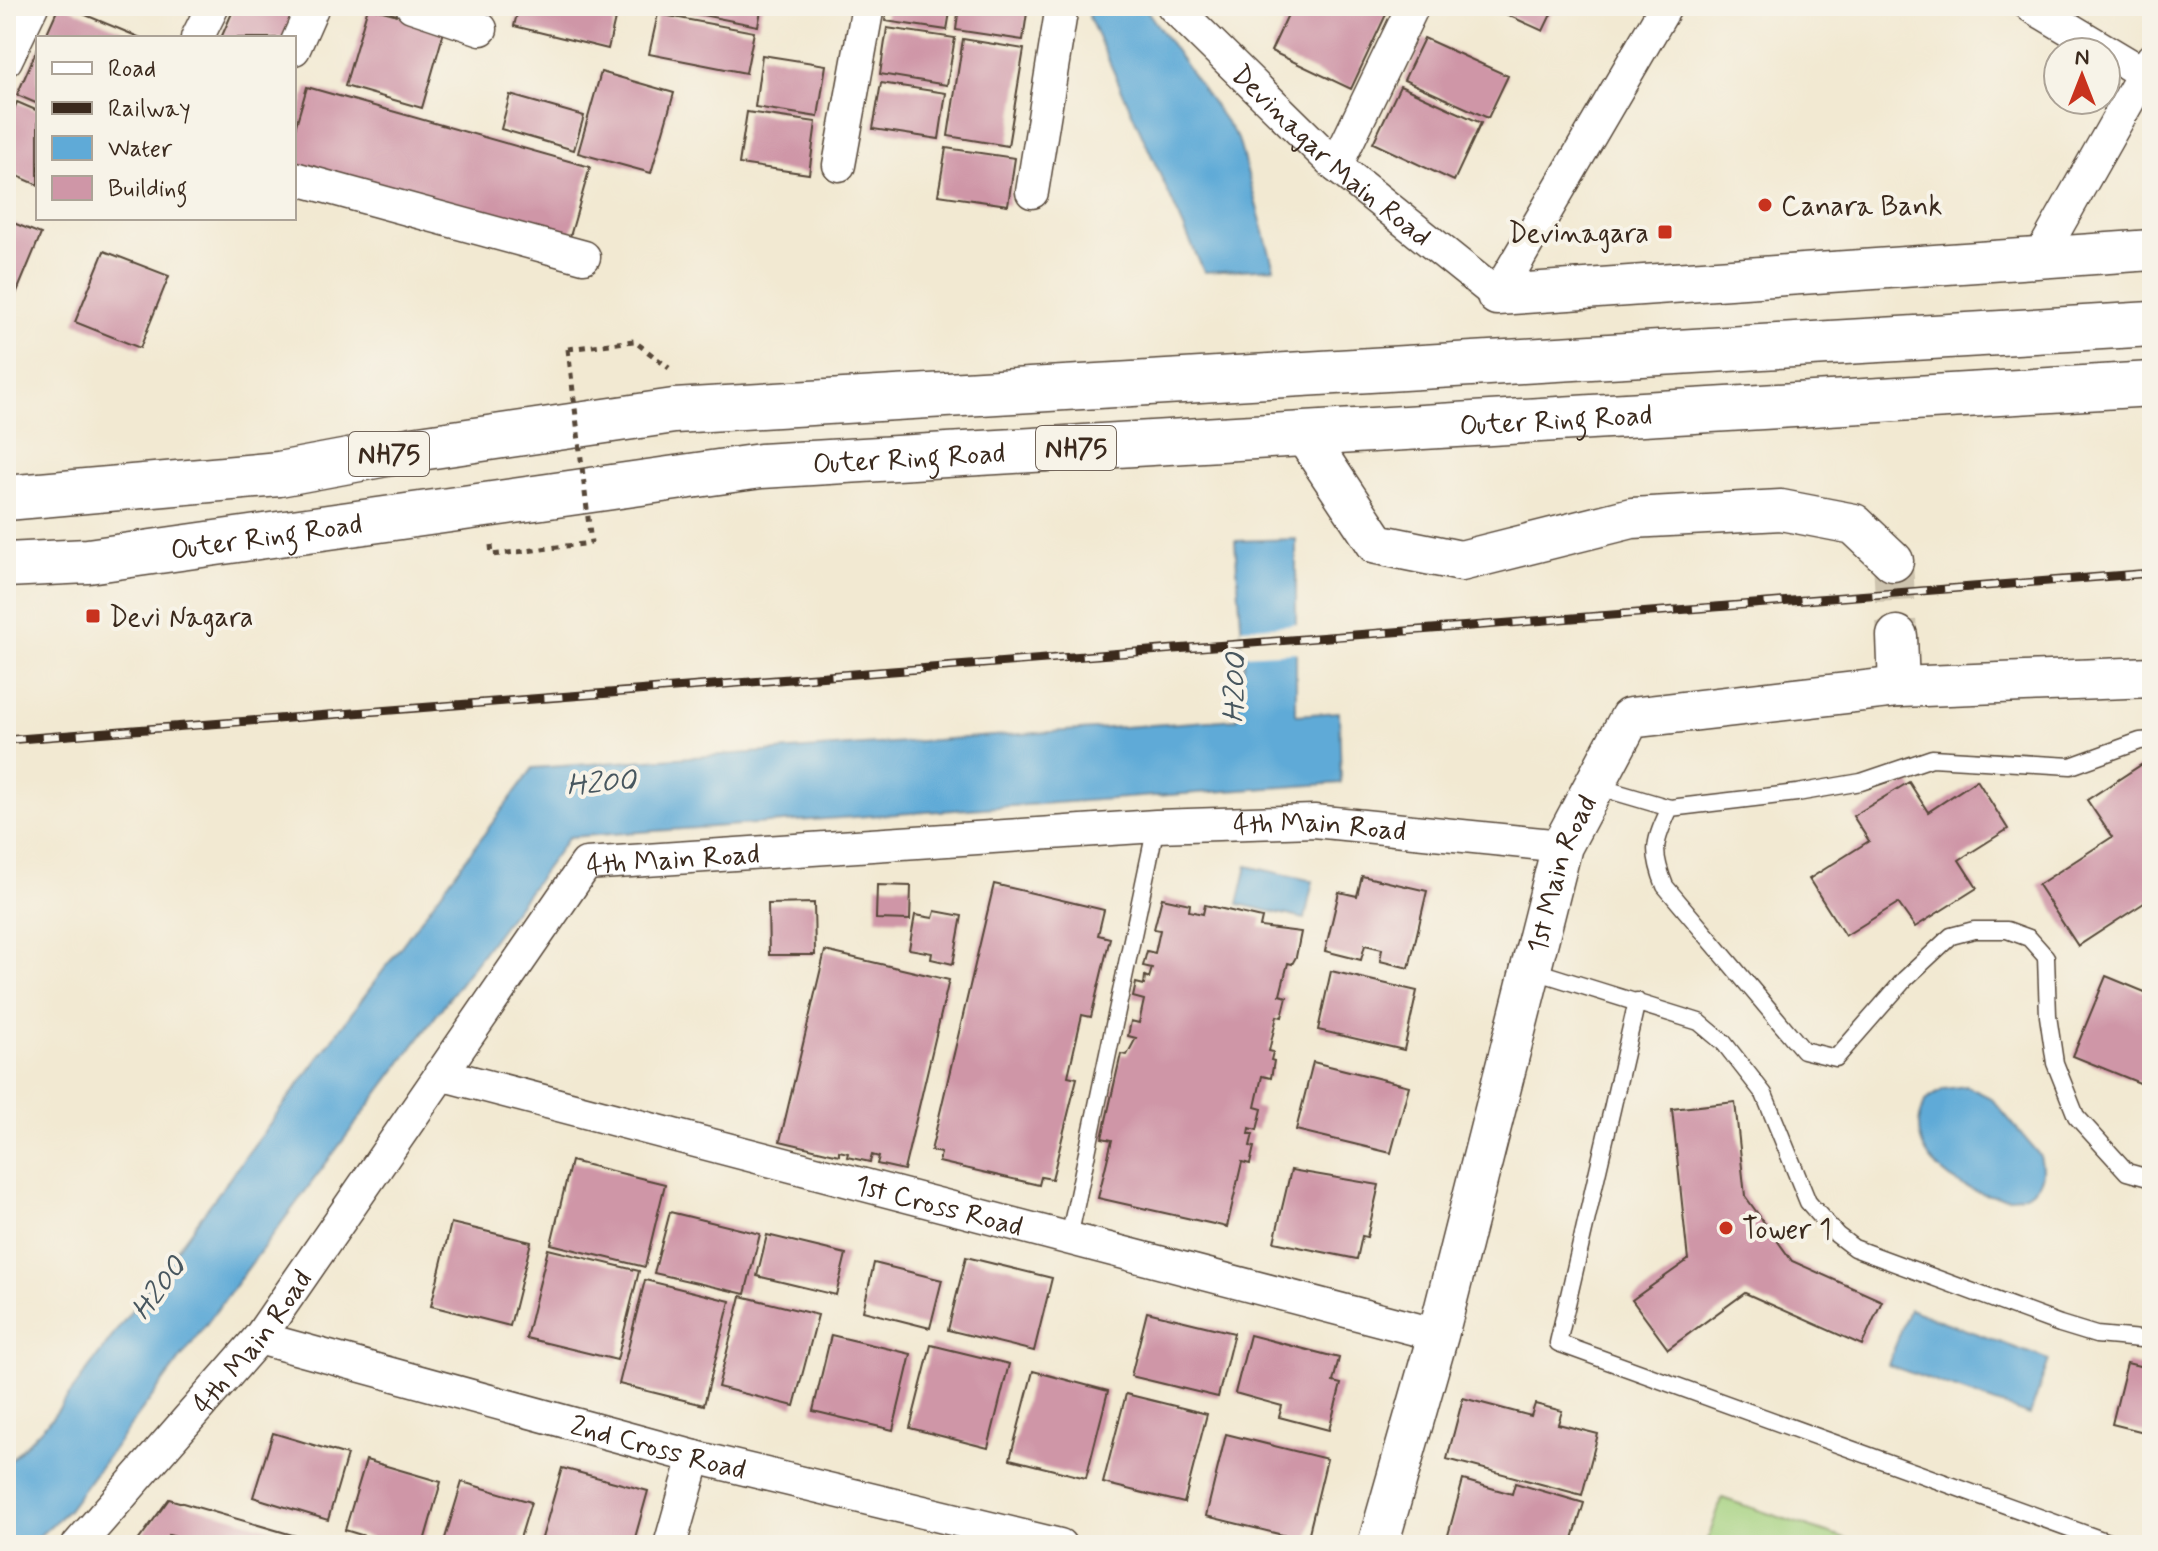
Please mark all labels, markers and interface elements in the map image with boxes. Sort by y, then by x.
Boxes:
legend [36,36,296,220]
north arrow [2042,36,2122,116]
text: N [2075,44,2089,72]
text: Road [108,54,156,85]
street label: Devinagar Main Road [1222,57,1438,256]
text: Railway [108,94,191,125]
text: Water [108,134,173,165]
text: Building [108,174,188,208]
place label: Canara Bank [1781,189,1942,226]
marker: Canara Bank [1756,196,1774,214]
place label: Devinagara [1508,216,1649,253]
marker: Devinagara [1656,223,1674,241]
street label: Outer Ring Road [1459,397,1653,446]
road number: NH75 [1036,426,1116,470]
road number: NH75 [349,432,429,476]
street label: Outer Ring Road [812,436,1007,484]
street label: Outer Ring Road [168,507,365,570]
place label: Devi Nagara [109,600,253,637]
marker: Devi Nagara [84,607,102,625]
water label: H200 [1215,651,1256,723]
water label: H200 [565,761,639,806]
street label: 1st Main Road [1520,789,1607,957]
street label: 4th Main Road [1233,805,1408,851]
street label: 4th Main Road [585,836,761,885]
street label: 1st Cross Road [851,1167,1026,1247]
place label: Tower 1 [1742,1212,1831,1249]
marker: Tower 1 [1717,1219,1735,1237]
water label: H200 [123,1248,197,1328]
street label: 4th Main Road [185,1263,322,1422]
street label: 2nd Cross Road [566,1408,749,1490]

